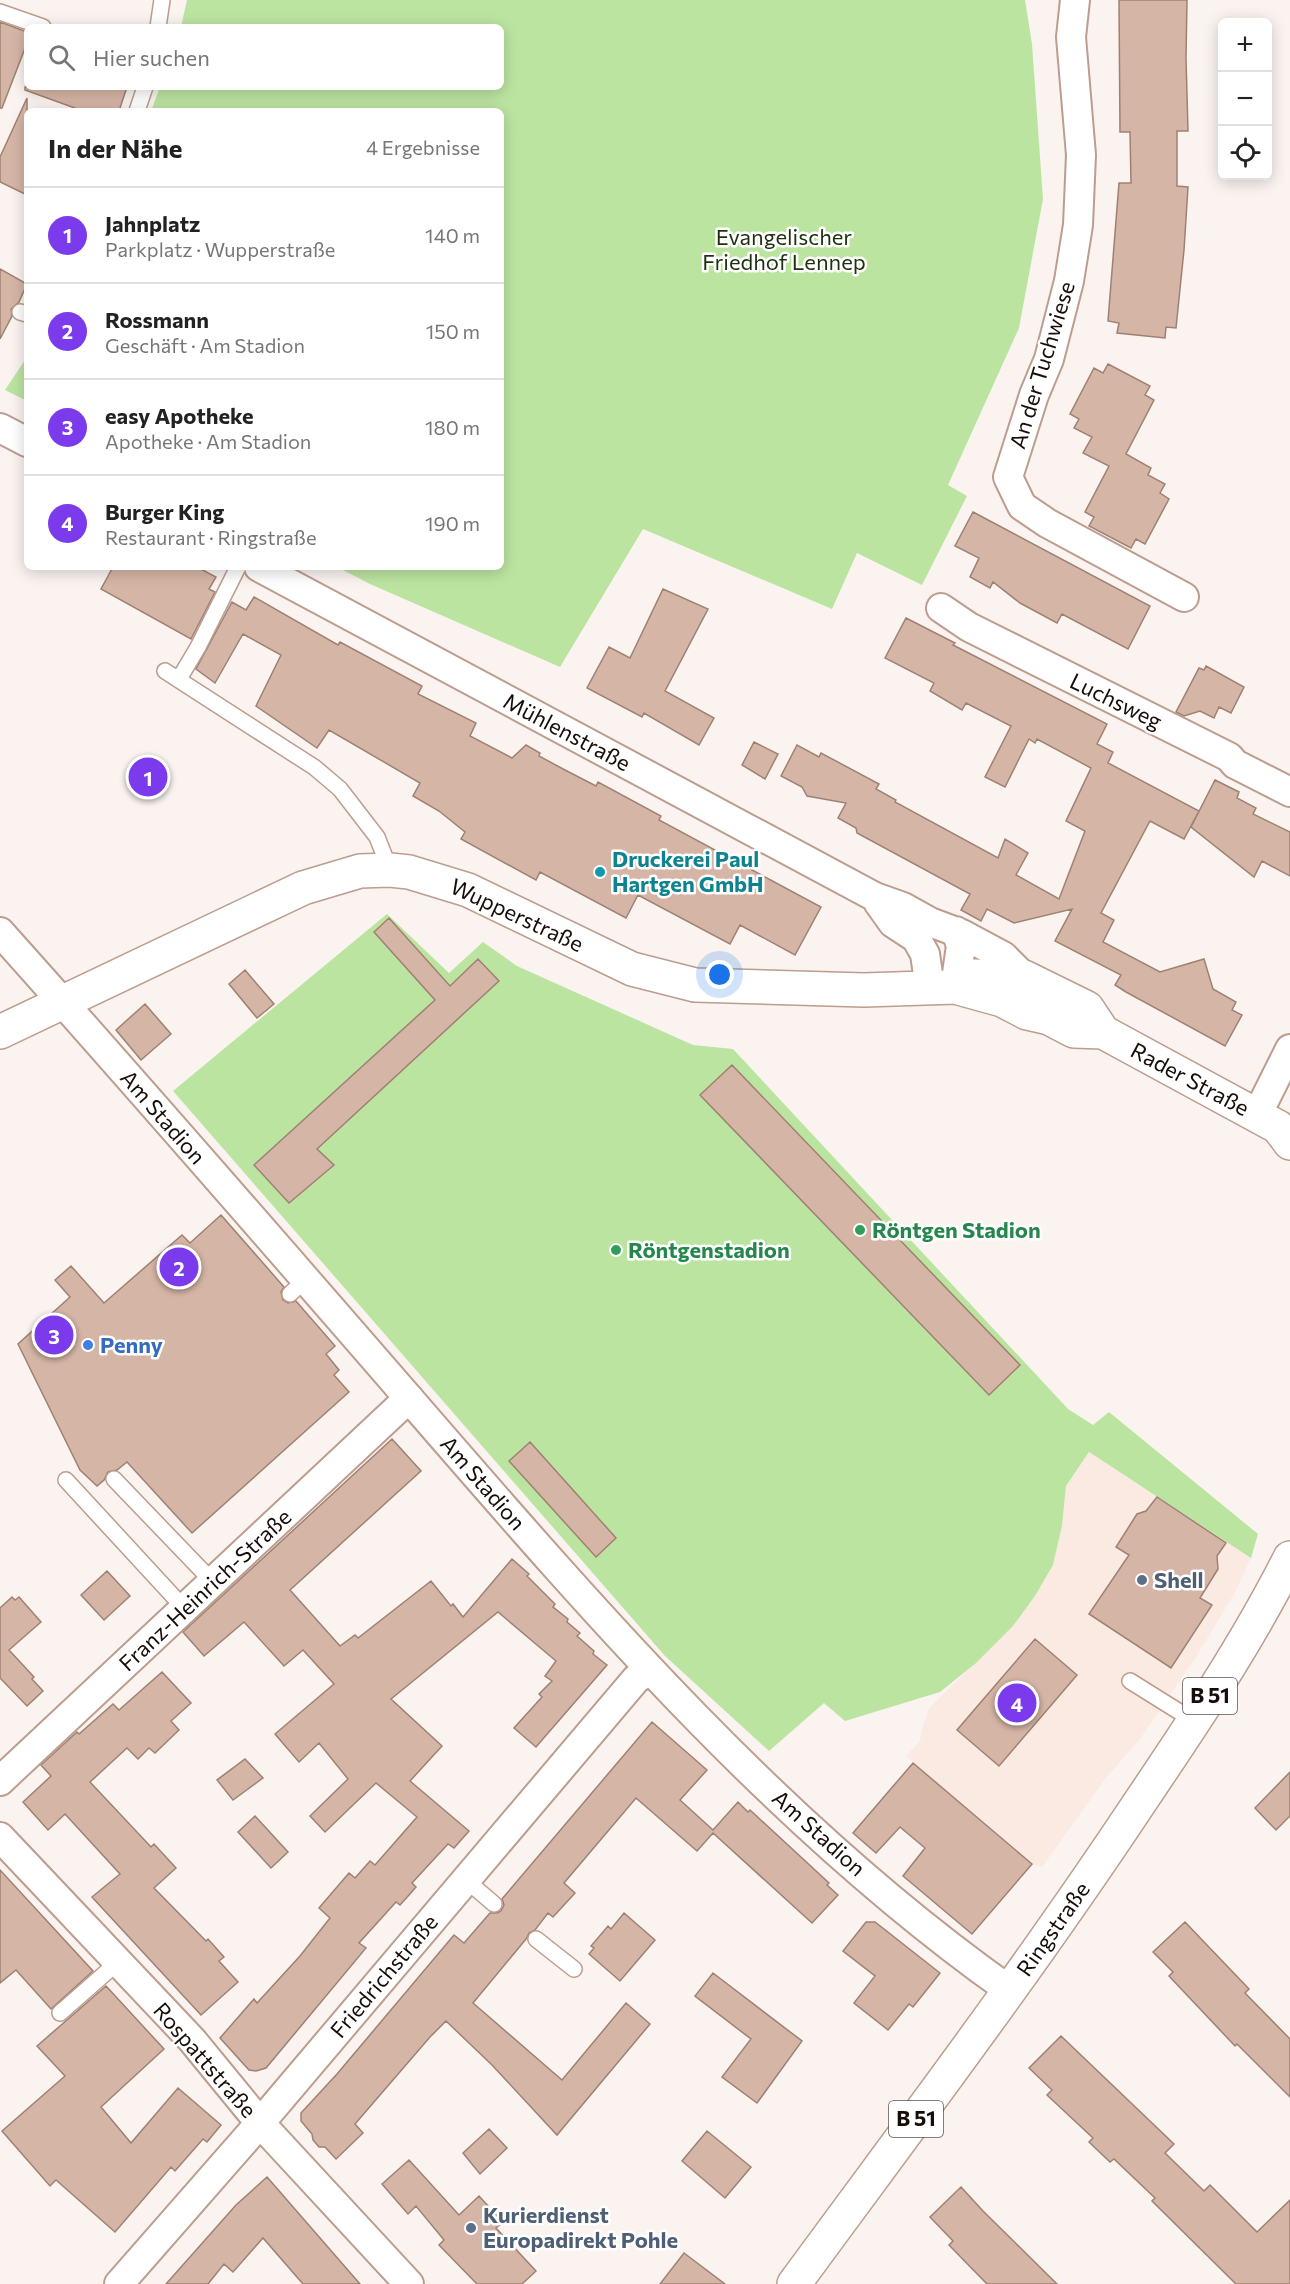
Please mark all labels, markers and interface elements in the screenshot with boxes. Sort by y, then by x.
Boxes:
map controls [1218,18,1272,180]
button: + [1218,18,1272,72]
search box [24,24,504,90]
icon: search [45,41,78,74]
text: Hier suchen [93,44,210,71]
button: − [1218,72,1272,126]
button: locate [1218,126,1272,180]
text: In der Nähe [48,132,183,163]
text: 4 Ergebnisse [366,135,480,159]
text: Jahnplatz [105,210,200,237]
text: 1 [63,223,72,247]
text: 140 m [425,223,480,247]
park label: Evangelischer Friedhof Lennep [702,223,866,275]
text: Parkplatz · Wupperstraße [105,237,335,261]
street label: An der Tuchwiese [1003,278,1080,452]
text: Rossmann [105,306,209,333]
text: 2 [62,319,73,343]
text: 150 m [426,319,480,343]
text: Geschäft · Am Stadion [105,333,305,357]
text: easy Apotheke [105,402,254,429]
text: 3 [62,415,73,439]
text: 180 m [425,415,480,439]
text: Apotheke · Am Stadion [105,429,311,453]
text: Burger King [105,498,224,525]
text: 4 [61,511,74,535]
text: 190 m [425,511,480,535]
text: Restaurant · Ringstraße [105,525,316,549]
street label: Luchsweg [1066,667,1167,734]
street label: Mühlenstraße [499,687,635,776]
pin: 1 [128,754,168,800]
place label: Druckerei Paul Hartgen GmbH [612,845,764,897]
marker: Druckerei Paul Hartgen GmbH [593,865,607,879]
street label: Wupperstraße [446,872,588,957]
your location [705,960,734,989]
street label: Rader Straße [1126,1036,1254,1121]
street label: Am Stadion [115,1064,212,1169]
place label: Röntgen Stadion [872,1216,1041,1243]
marker: Röntgen Stadion [853,1223,867,1237]
place label: Röntgenstadion [628,1236,790,1263]
marker: Röntgenstadion [609,1243,623,1257]
pin: 2 [160,1244,198,1290]
pin: 3 [34,1312,74,1358]
place label: Penny [100,1331,163,1358]
marker: Penny [81,1338,95,1352]
street label: Am Stadion [435,1430,532,1535]
street label: Franz-Heinrich-Straße [113,1503,296,1676]
place label: Shell [1154,1566,1204,1593]
marker: Shell [1135,1573,1149,1587]
road number: B 51 [1183,1678,1237,1714]
pin: 4 [998,1680,1036,1726]
street label: Am Stadion [767,1784,871,1881]
street label: Ringstraße [1010,1876,1095,1981]
street label: Friedrichstraße [324,1908,443,2043]
street label: Rospattstraße [148,1997,263,2123]
road number: B 51 [889,2101,943,2137]
place label: Kurierdienst Europadirekt Pohle [483,2201,678,2253]
marker: Kurierdienst Europadirekt Pohle [464,2221,478,2235]

